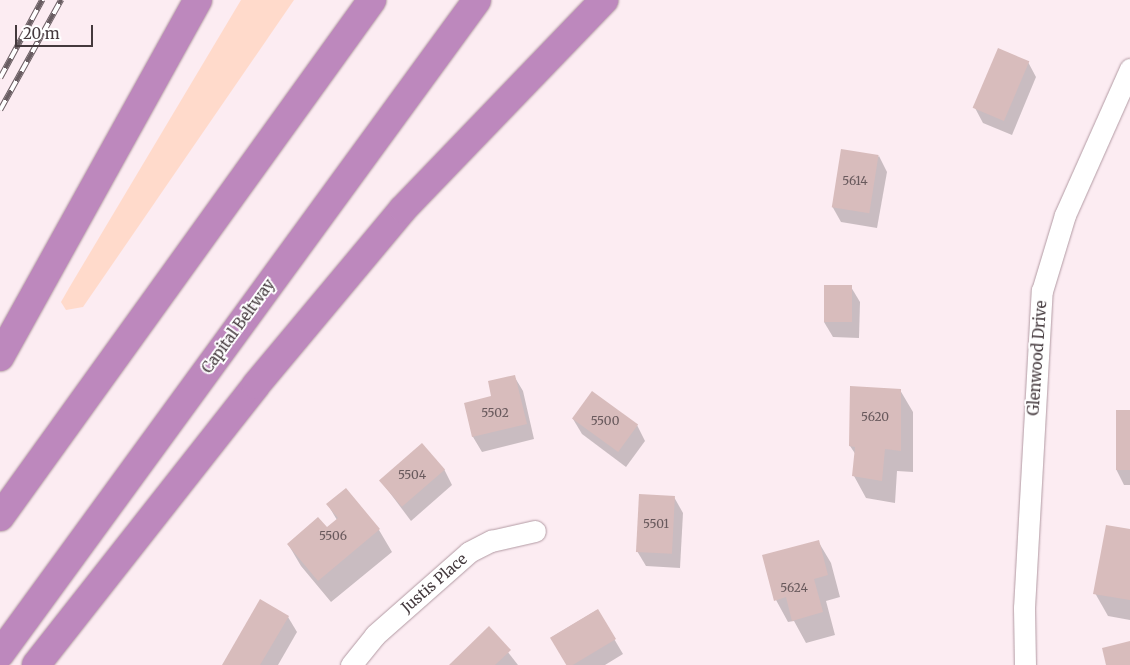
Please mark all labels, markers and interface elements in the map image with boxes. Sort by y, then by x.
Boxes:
scale bar [18,15,95,47]
text: 20 m [23,24,60,43]
house number: 5614 [842,174,868,188]
street label: Capital Beltway [198,275,278,377]
street label: Glenwood Drive [1024,300,1050,416]
house number: 5502 [481,406,509,420]
house number: 5620 [861,410,889,424]
house number: 5500 [591,414,619,428]
house number: 5504 [398,468,426,482]
house number: 5501 [643,517,669,531]
house number: 5506 [319,529,347,543]
street label: Justis Place [398,550,470,616]
house number: 5624 [780,581,808,595]

